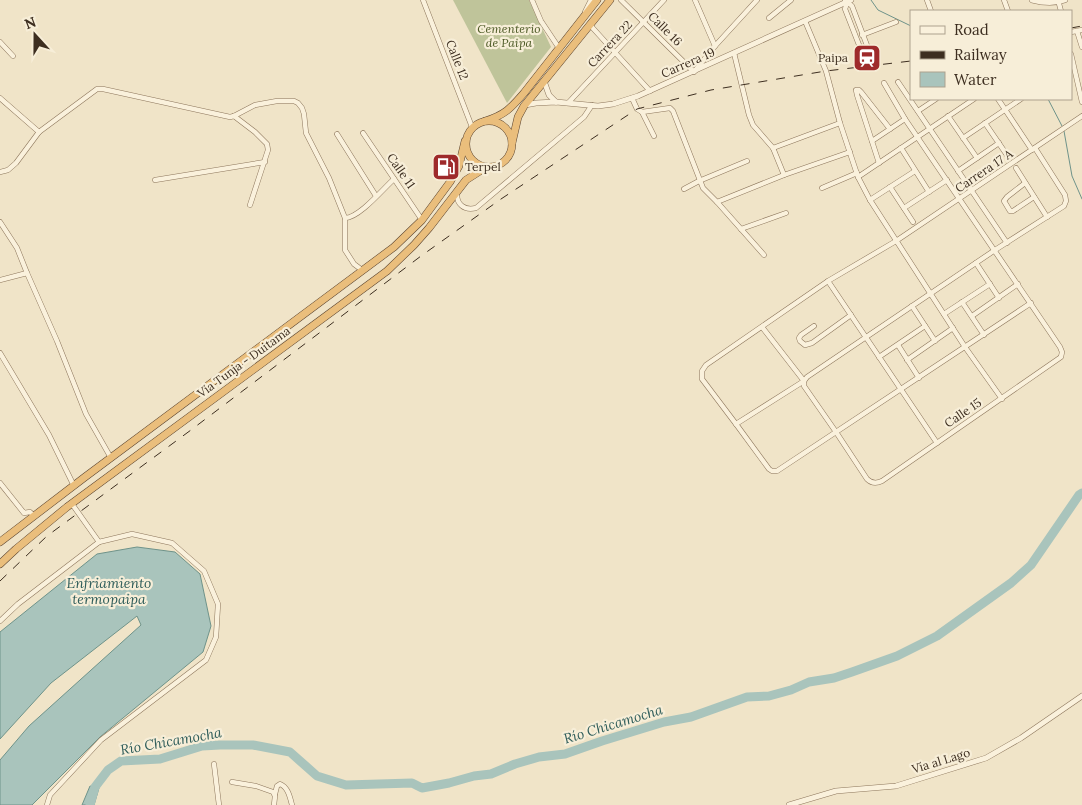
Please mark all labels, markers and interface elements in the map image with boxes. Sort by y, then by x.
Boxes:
street label: Calle 16 [645,8,686,49]
north arrow [10,10,60,60]
legend [910,10,1072,100]
text: N [22,12,39,33]
street label: Carrera 22 [584,17,635,70]
text: Road [954,20,989,39]
park label: Cementerio de Paipa [477,21,541,50]
street label: Calle 12 [443,38,472,82]
station icon: Paipa [852,43,882,73]
street label: Carrera 19 [659,44,717,81]
text: Railway [954,45,1007,64]
place label: Paipa [818,50,848,65]
text: Water [954,70,997,89]
street label: Carrera 17 A [952,146,1016,195]
street label: Calle 11 [384,150,419,191]
fuel station icon: Terpel [431,152,461,182]
place label: Terpel [465,159,501,174]
street label: Vía Tunja - Duitama [194,323,293,401]
street label: Calle 15 [941,395,984,430]
water label: Enfriamiento termopaipa [67,574,151,608]
water label: Río Chicamocha [561,700,665,748]
water label: Río Chicamocha [119,723,223,759]
street label: Vía al Lago [909,745,972,777]

